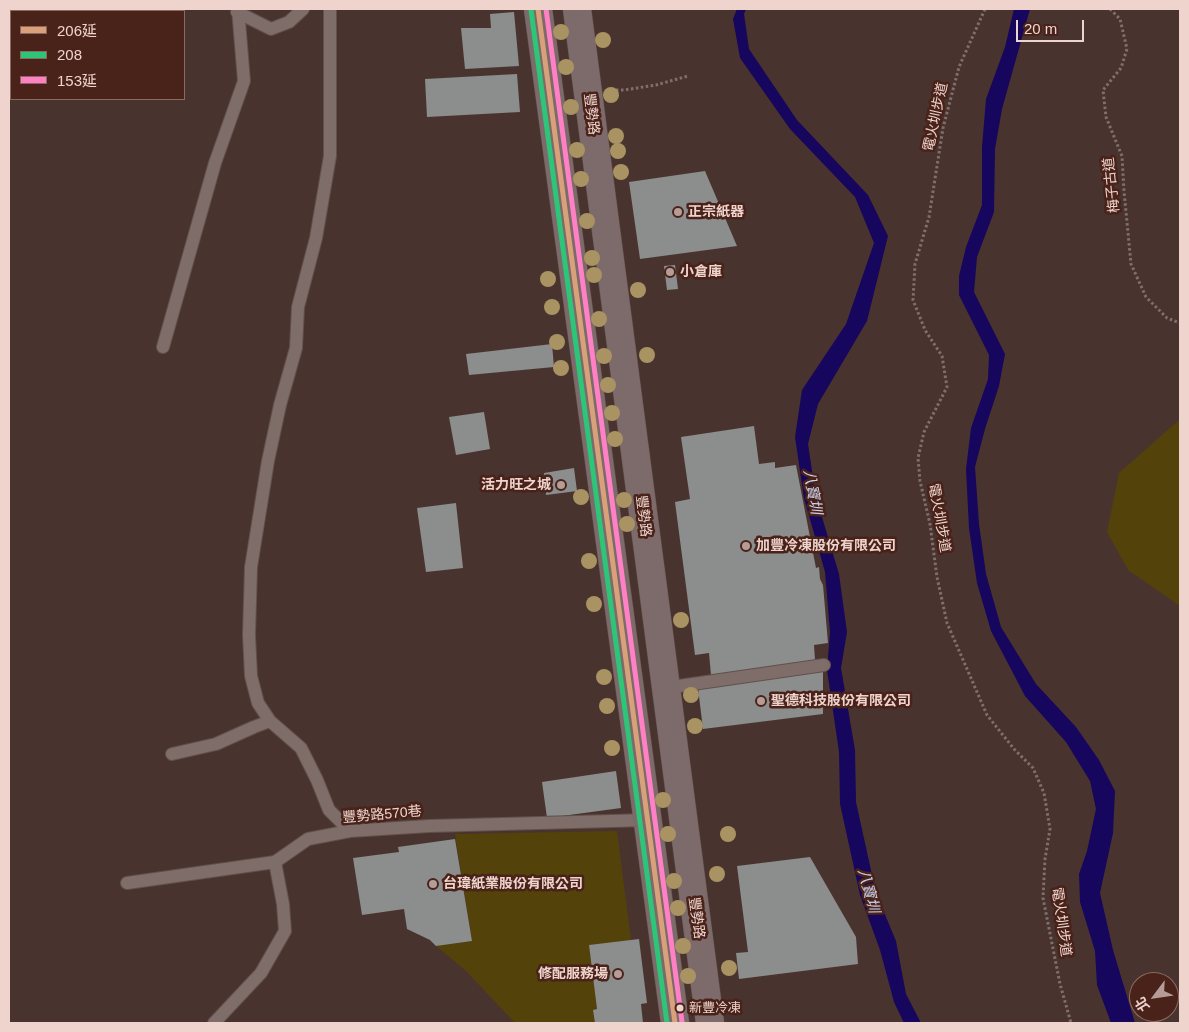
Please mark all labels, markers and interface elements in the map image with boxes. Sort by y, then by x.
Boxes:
legend [10,10,185,100]
scale bar [1019,10,1086,42]
text: 20 m [1024,20,1057,37]
text: 206延 [57,22,97,39]
text: 208 [57,46,82,63]
text: 153延 [57,72,97,89]
street label: 電火圳步道 [921,81,951,153]
street label: 豐勢路 [580,92,602,136]
street label: 梅子古道 [1101,156,1123,214]
place label: 正宗紙器 [688,204,744,220]
marker: 正宗紙器 [672,206,684,218]
place label: 小倉庫 [680,264,722,280]
marker: 小倉庫 [664,266,676,278]
water label: 八寶圳 [799,468,825,516]
place label: 活力旺之城 [481,477,551,493]
marker: 活力旺之城 [555,479,567,491]
street label: 電火圳步道 [925,482,953,554]
street label: 豐勢路 [632,494,654,538]
place label: 加豐冷凍股份有限公司 [756,538,896,554]
marker: 加豐冷凍股份有限公司 [740,540,752,552]
place label: 聖德科技股份有限公司 [771,693,911,709]
marker: 聖德科技股份有限公司 [755,695,767,707]
street label: 豐勢路570巷 [342,803,422,827]
water label: 八寶圳 [853,867,883,915]
place label: 台瑋紙業股份有限公司 [443,876,583,892]
marker: 台瑋紙業股份有限公司 [427,878,439,890]
street label: 電火圳步道 [1048,886,1074,958]
street label: 豐勢路 [685,896,707,940]
place label: 修配服務場 [538,966,608,982]
marker: 修配服務場 [612,968,624,980]
north arrow [1129,972,1179,1022]
text: 北 [1132,994,1152,1014]
place label: 新豐冷凍 [689,1000,741,1016]
marker: 新豐冷凍 [675,1003,685,1013]

